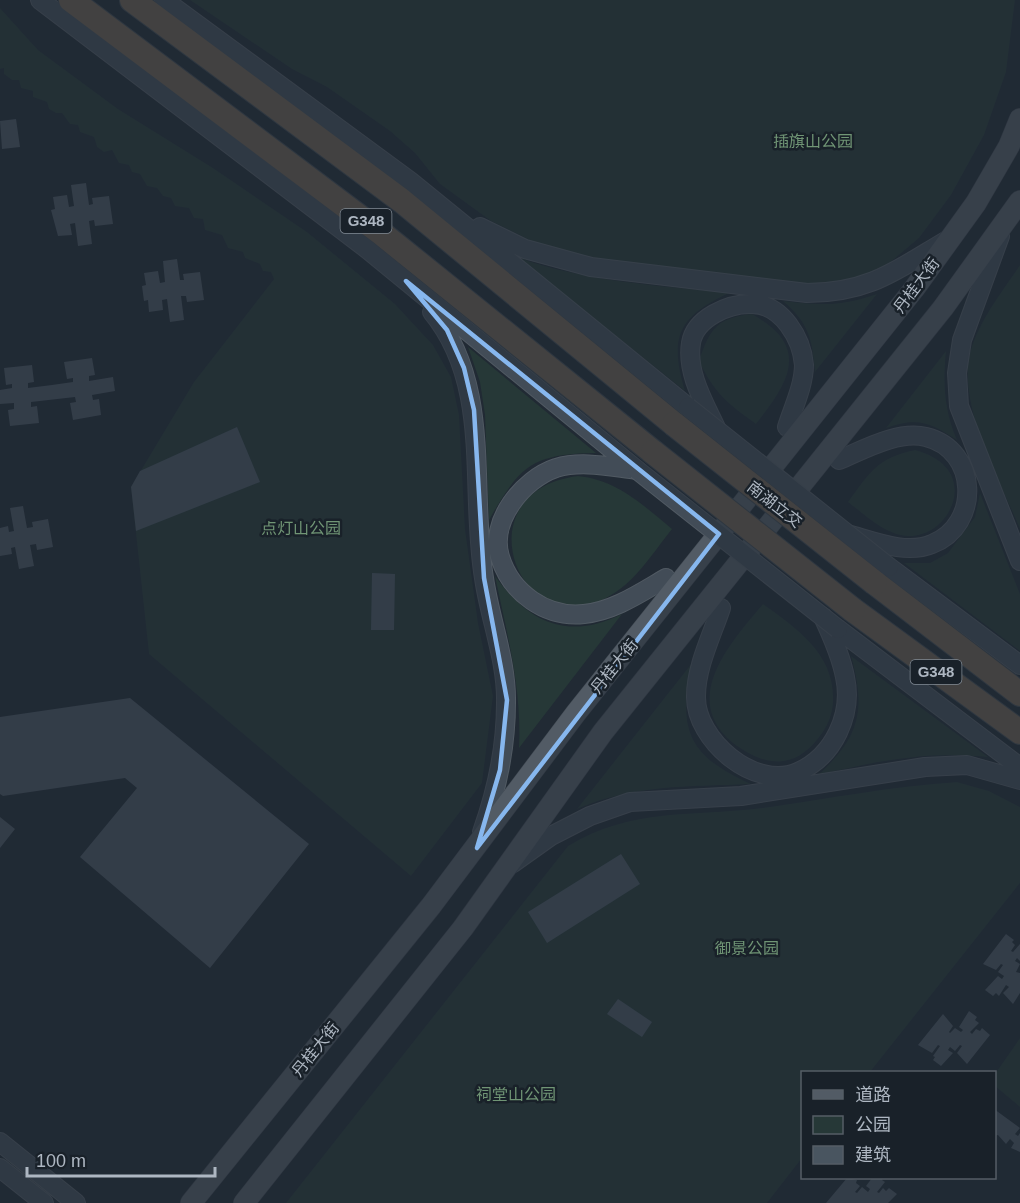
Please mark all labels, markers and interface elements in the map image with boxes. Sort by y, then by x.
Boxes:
park label: 插旗山公园 [773,133,853,150]
road number: G348 [340,209,392,233]
street label: 丹桂大街 [890,255,942,316]
street label: 南湖立交 [744,478,805,531]
park label: 点灯山公园 [261,520,341,537]
street label: 丹桂大街 [588,636,641,697]
road number: G348 [910,660,962,684]
park label: 御景公园 [715,940,779,957]
street label: 丹桂大街 [289,1019,342,1080]
legend [801,1071,996,1179]
text: 道路 [855,1085,891,1105]
park label: 祠堂山公园 [476,1086,556,1103]
text: 公园 [855,1115,891,1135]
scale bar [27,1140,214,1178]
text: 建筑 [855,1145,891,1165]
text: 100 m [36,1151,86,1171]

